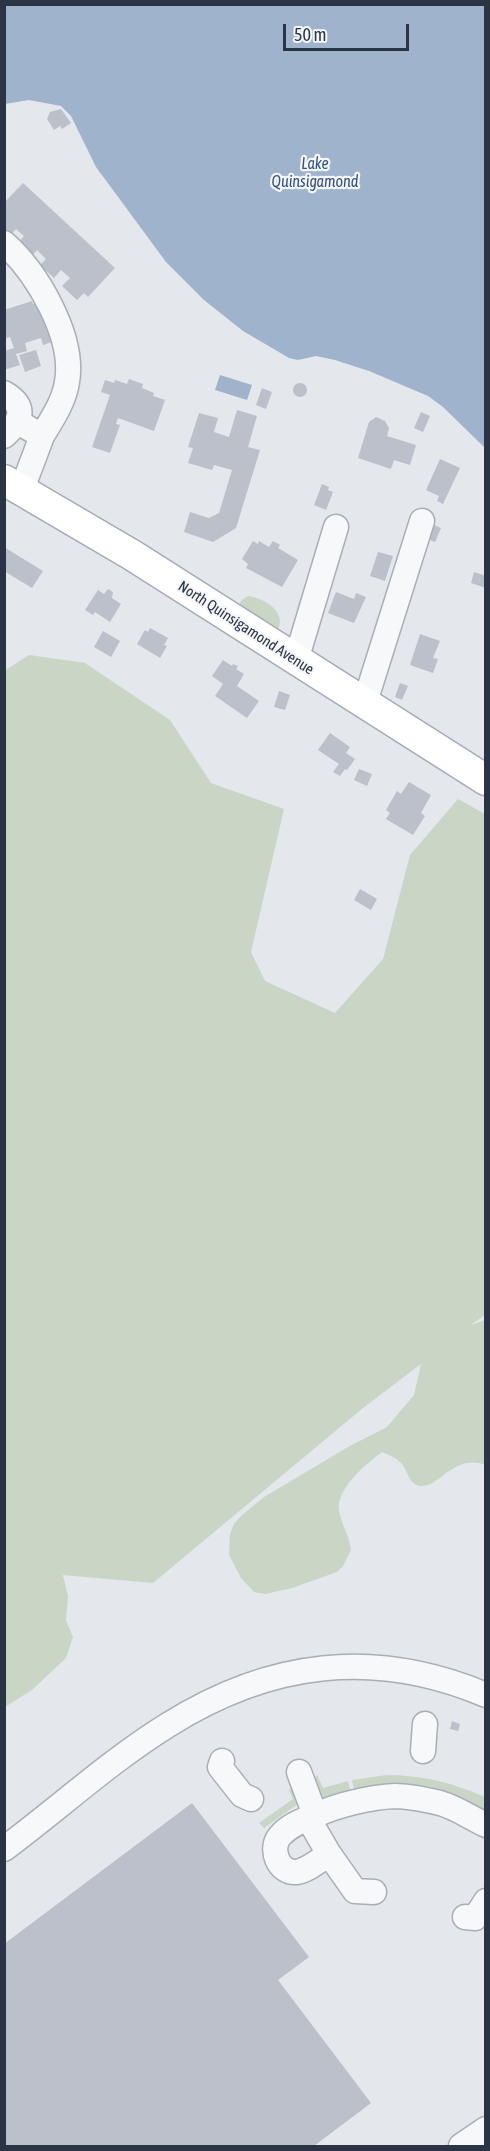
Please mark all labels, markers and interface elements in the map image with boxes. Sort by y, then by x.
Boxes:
scale bar [286,12,412,50]
text: 50 m [294,24,326,45]
water label: Lake Quinsigamond [272,154,358,192]
street label: North Quinsigamond Avenue [175,577,317,679]

